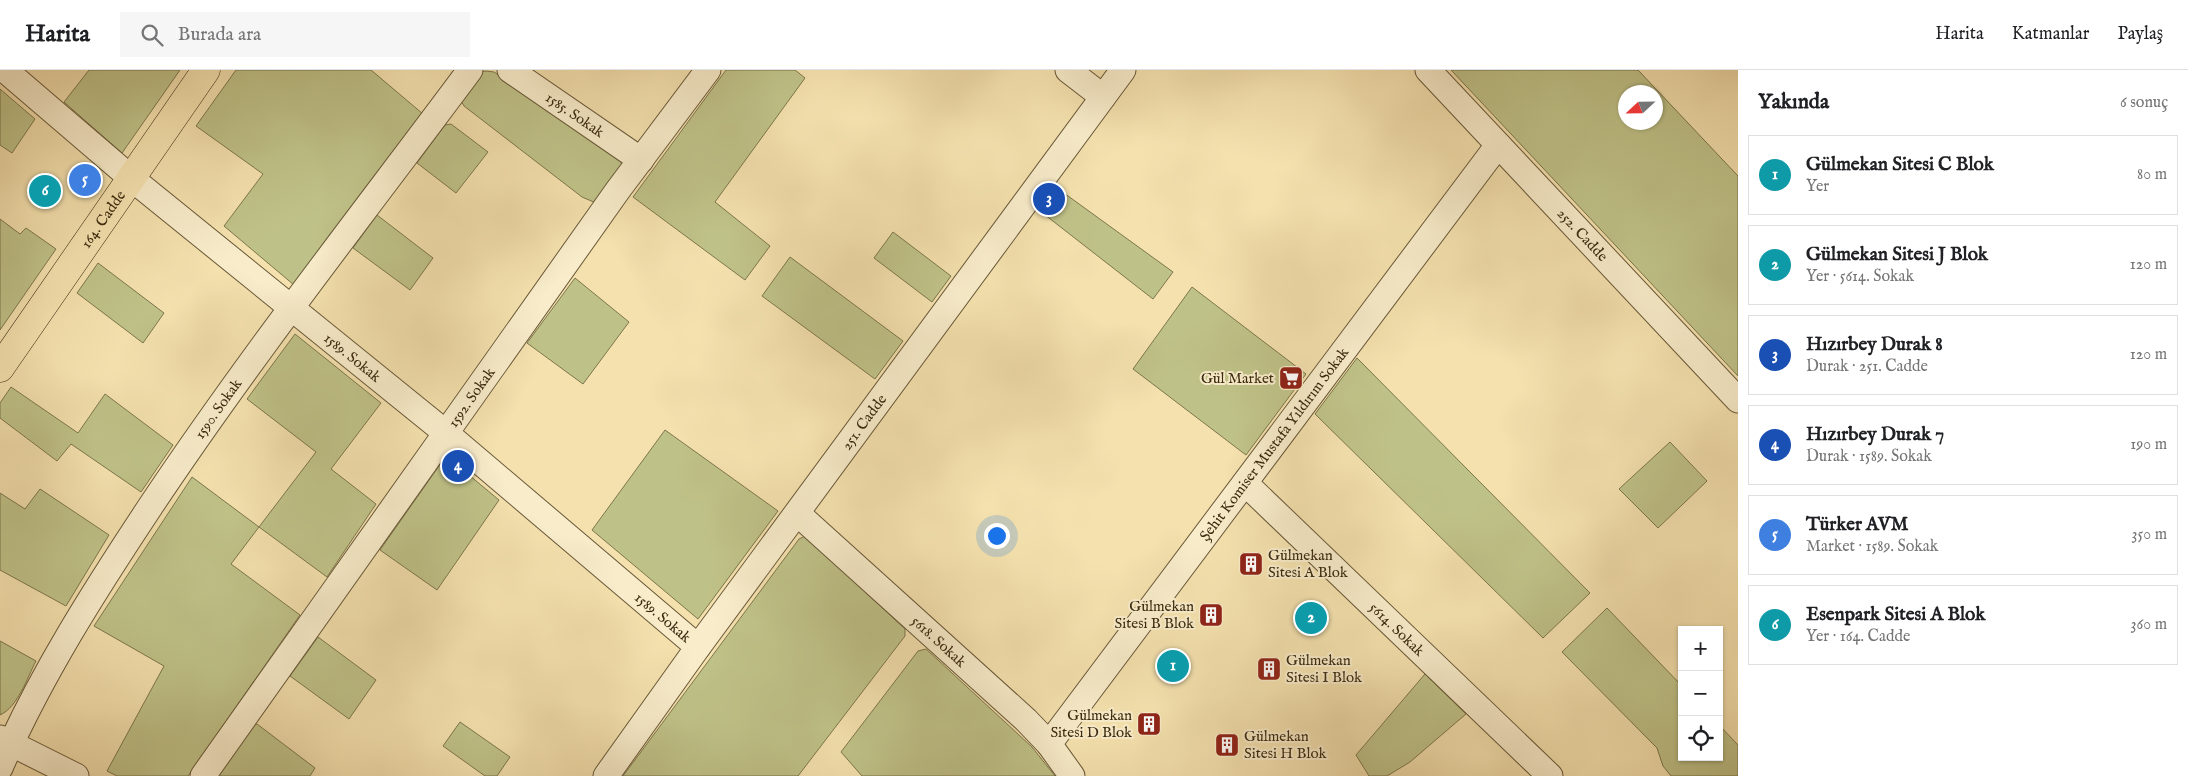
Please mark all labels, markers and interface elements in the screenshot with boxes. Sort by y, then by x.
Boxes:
search box [120,12,470,57]
text: Harita [25,19,90,50]
icon: search [138,21,166,49]
text: Burada ara [178,23,261,47]
text: Harita [1935,23,1984,46]
text: Katmanlar [2012,23,2089,46]
text: Paylaş [2117,23,2163,46]
north arrow [1618,85,1663,130]
street label: 1585. Sokak [542,88,609,142]
text: Yakında [1758,89,1829,116]
text: 6 sonuç [2120,93,2168,113]
text: Gülmekan Sitesi C Blok [1806,153,1994,177]
pin: 5 [69,161,101,199]
text: 1 [1772,165,1778,185]
text: 80 m [2137,165,2167,185]
pin: 6 [29,172,61,210]
text: Yer [1806,177,1829,197]
pin: 3 [1033,180,1065,218]
street label: 164. Cadde [76,186,130,252]
street label: 252. Cadde [1553,204,1612,265]
text: Gülmekan Sitesi J Blok [1806,243,1988,267]
text: 2 [1771,255,1779,275]
text: 120 m [2130,255,2167,275]
text: Yer · 5614. Sokak [1806,267,1914,287]
street label: 1589. Sokak [320,328,386,387]
text: Hızırbey Durak 8 [1806,333,1943,357]
street label: Şehit Komiser Mustafa Yıldırım Sokak [1195,343,1353,545]
text: 3 [1772,345,1778,365]
text: 120 m [2130,345,2167,365]
text: Durak · 251. Cadde [1806,357,1928,377]
street label: 1592. Sokak [443,363,500,431]
supermarket icon: Gül Market [1278,365,1304,391]
place label: Gül Market [1201,369,1274,388]
street label: 1590. Sokak [190,374,246,443]
street label: 251. Cadde [837,390,891,454]
text: Hızırbey Durak 7 [1806,423,1944,447]
text: 4 [1771,435,1779,455]
text: 190 m [2130,435,2167,455]
pin: 4 [442,447,474,485]
text: Durak · 1589. Sokak [1806,447,1932,467]
text: Türker AVM [1806,513,1908,537]
your location [984,523,1010,549]
text: 5 [1772,525,1778,545]
text: 350 m [2132,525,2167,545]
text: Market · 1589. Sokak [1806,537,1938,557]
place label: Gülmekan Sitesi A Blok [1268,546,1349,582]
building icon: Gülmekan Sitesi A Blok [1238,551,1264,577]
street label: 1589. Sokak [631,588,696,647]
place label: Gülmekan Sitesi B Blok [1115,597,1195,633]
street label: 5614. Sokak [1365,598,1430,661]
pin: 2 [1295,599,1327,637]
building icon: Gülmekan Sitesi B Blok [1198,602,1224,628]
text: Esenpark Sitesi A Blok [1806,603,1985,627]
street label: 5618. Sokak [907,612,971,672]
text: 6 [1772,615,1778,635]
text: 360 m [2131,615,2167,635]
map controls [1678,626,1723,761]
button: + [1678,626,1723,671]
text: Yer · 164. Cadde [1806,627,1910,647]
pin: 1 [1157,647,1189,685]
place label: Gülmekan Sitesi I Blok [1286,651,1363,687]
building icon: Gülmekan Sitesi I Blok [1256,656,1282,682]
button: − [1678,671,1723,716]
place label: Gülmekan Sitesi D Blok [1050,706,1133,742]
building icon: Gülmekan Sitesi D Blok [1136,711,1162,737]
button: locate [1678,716,1723,761]
place label: Gülmekan Sitesi H Blok [1244,727,1327,763]
building icon: Gülmekan Sitesi H Blok [1214,732,1240,758]

